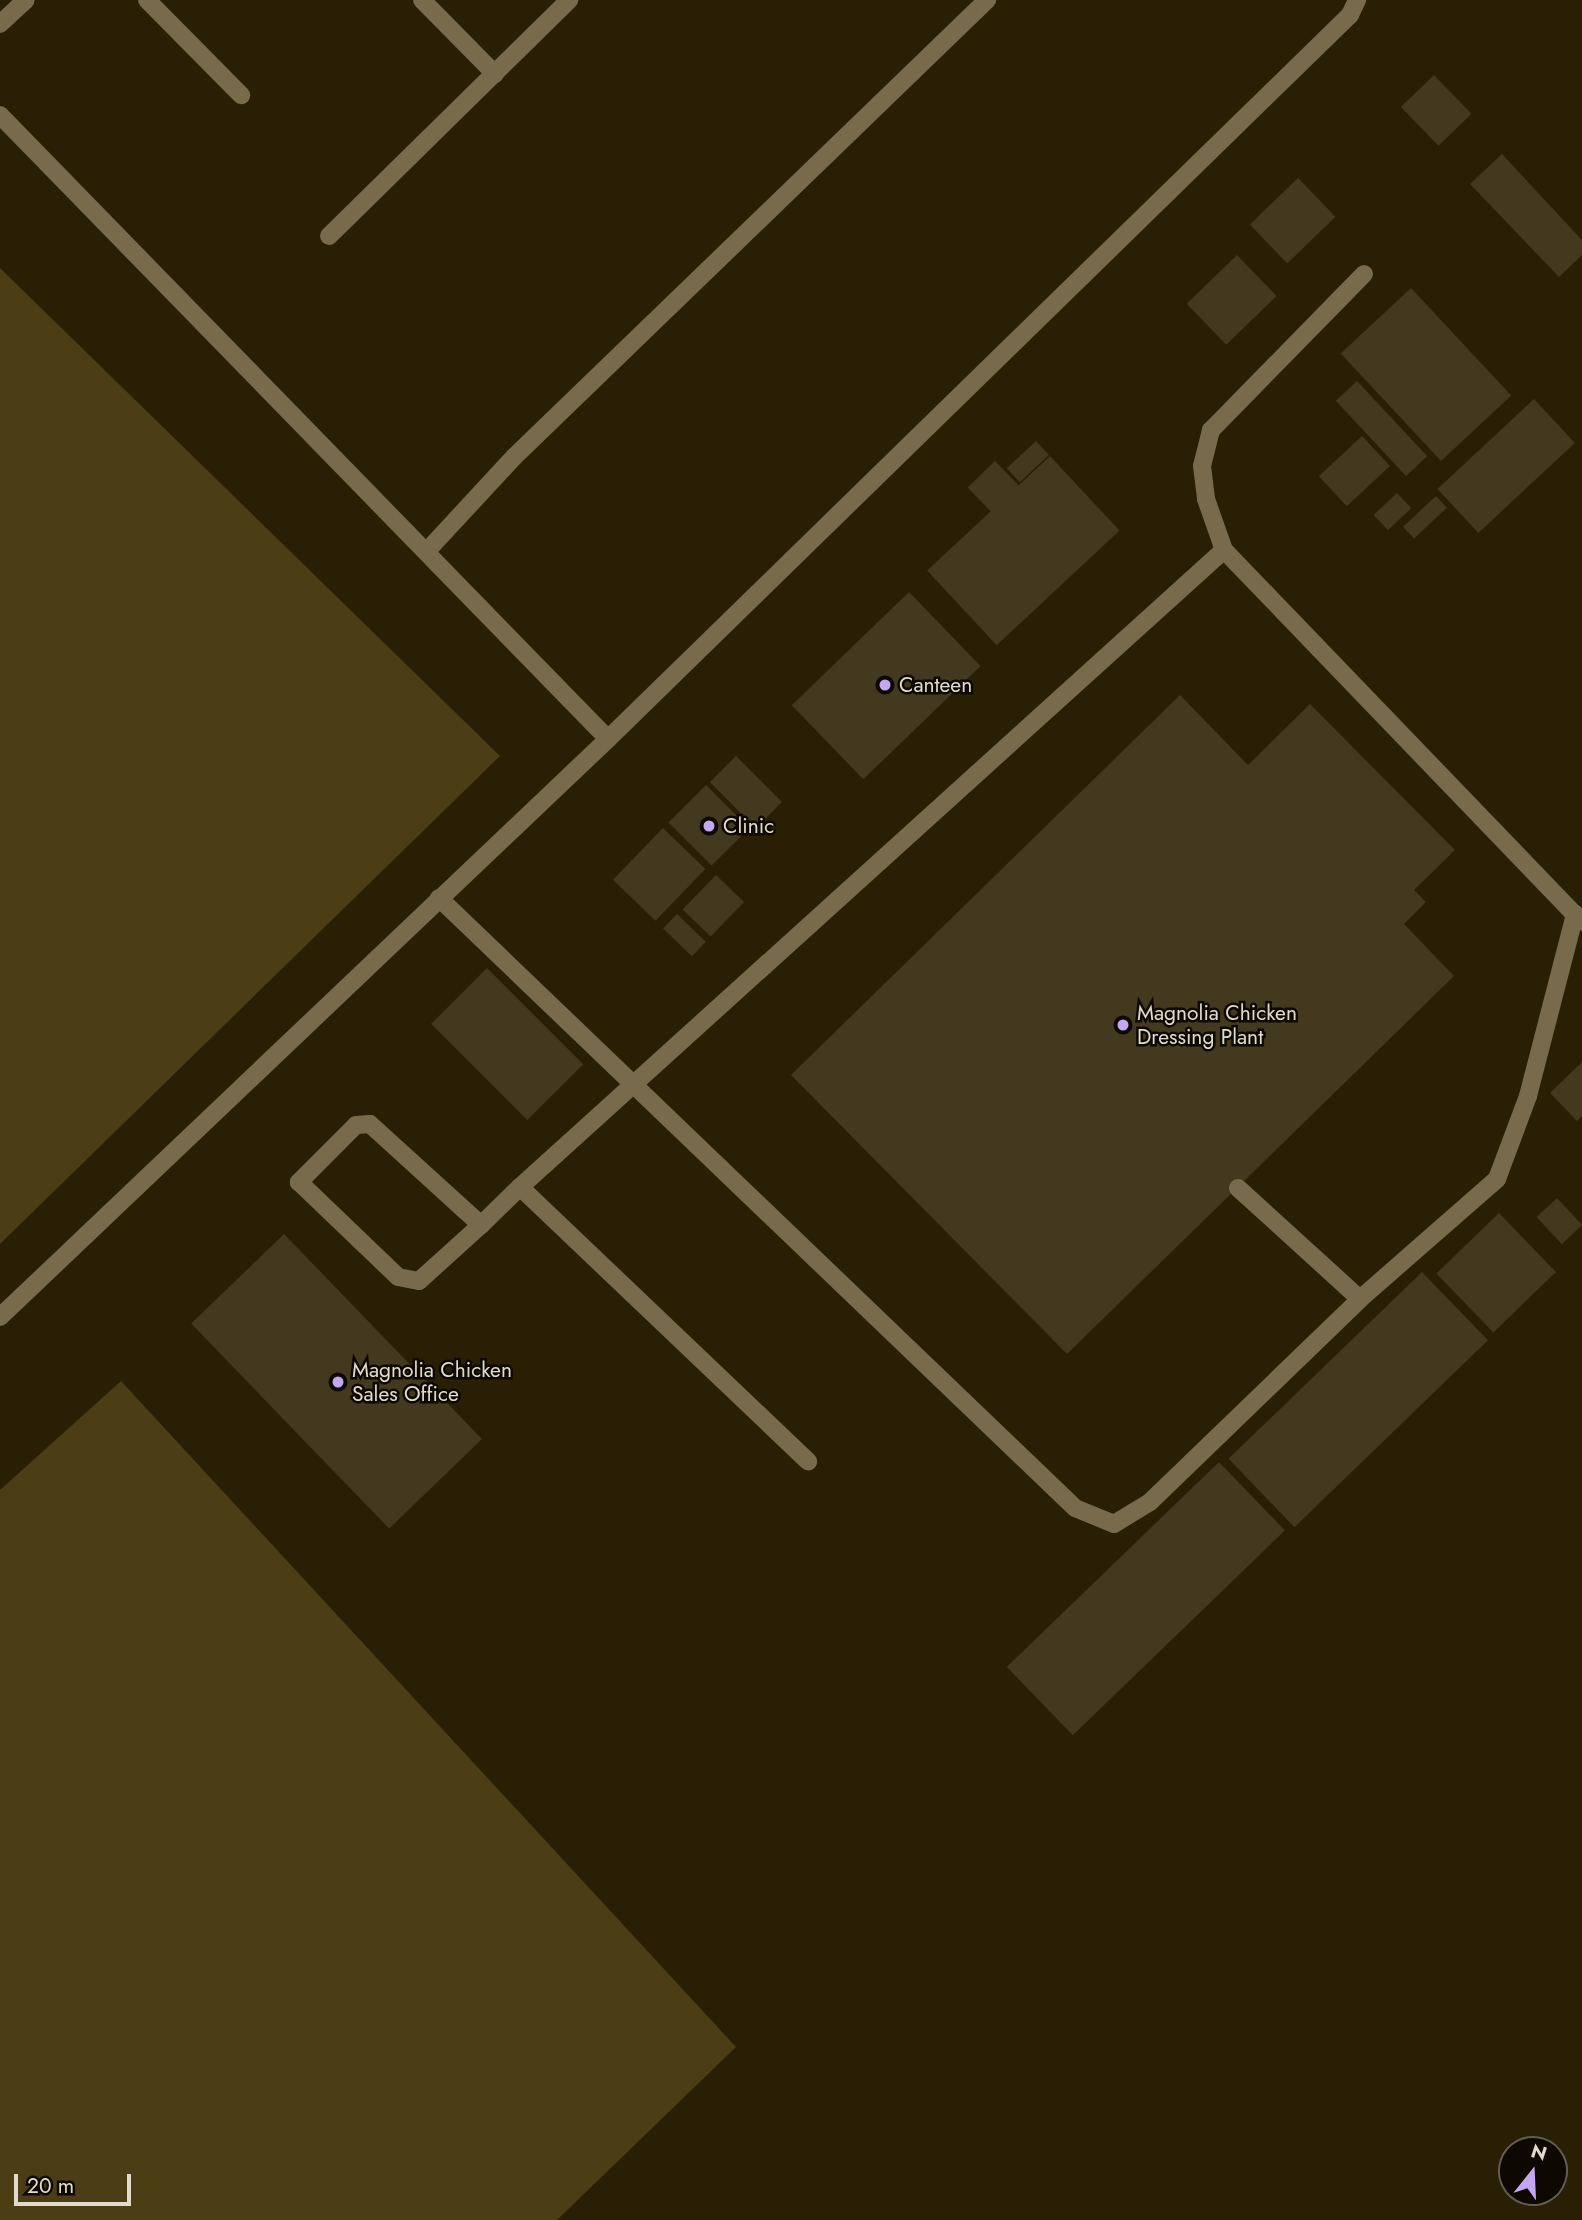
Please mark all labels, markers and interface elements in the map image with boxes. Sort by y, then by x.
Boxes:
place label: Canteen [899,672,972,698]
marker: Canteen [877,677,893,693]
place label: Clinic [723,813,774,839]
marker: Clinic [701,818,717,834]
place label: Magnolia Chicken Dressing Plant [1137,1000,1297,1050]
marker: Magnolia Chicken Dressing Plant [1115,1017,1131,1033]
place label: Magnolia Chicken Sales Office [352,1357,512,1407]
marker: Magnolia Chicken Sales Office [330,1374,346,1390]
north arrow [1498,2136,1568,2206]
text: N [1528,2137,1550,2168]
scale bar [18,2160,135,2204]
text: 20 m [27,2171,74,2201]

